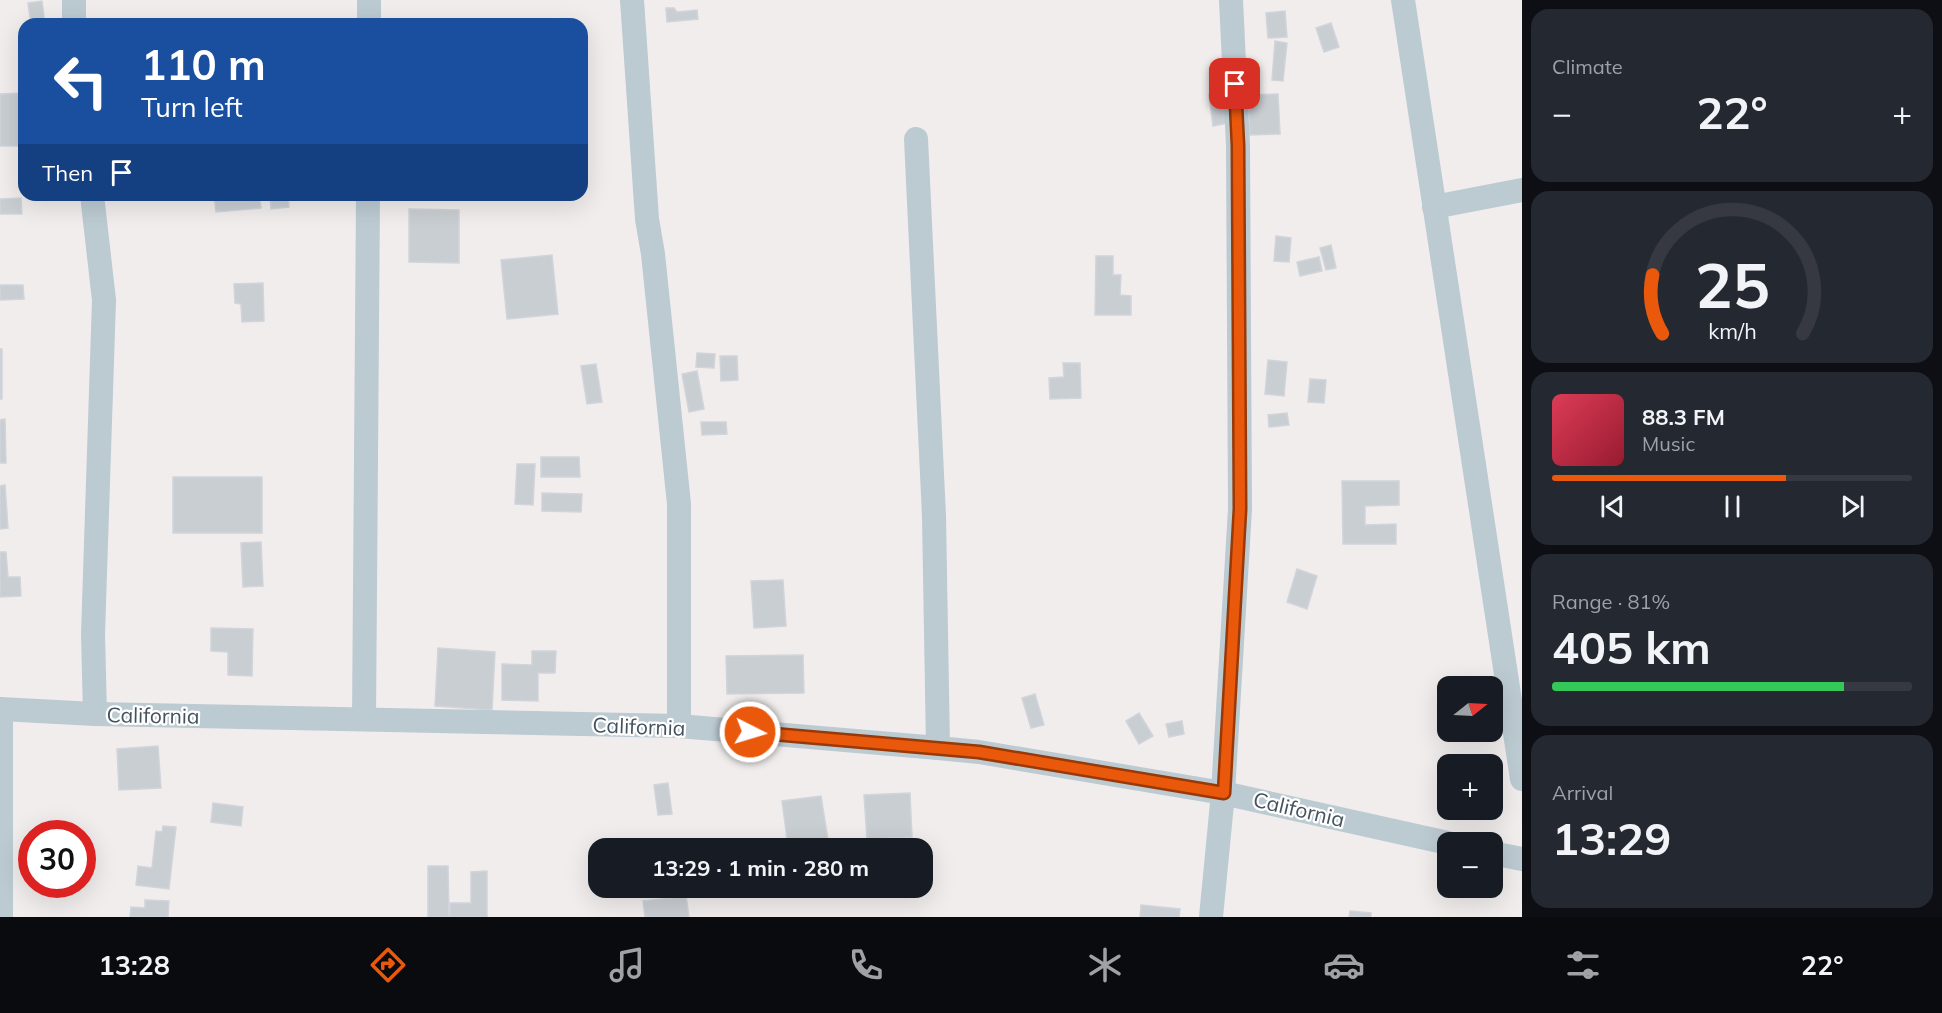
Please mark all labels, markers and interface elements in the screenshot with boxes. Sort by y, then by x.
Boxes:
text: 110 m [141,38,266,91]
icon: left [42,42,120,120]
text: Climate [1552,54,1623,79]
pin [1209,58,1260,109]
icon: arrive [1218,67,1251,100]
text: 22° [1696,84,1768,140]
text: Turn left [141,90,243,124]
text: − [1552,92,1572,133]
text: + [1892,92,1912,133]
icon: arrive [105,156,138,189]
text: Then [42,159,93,187]
text: 25 [1695,245,1769,324]
text: km/h [1708,317,1756,344]
text: 88.3 FM [1642,403,1725,431]
text: Music [1642,431,1695,456]
icon: previous [1596,490,1629,523]
icon: pause [1716,490,1749,523]
icon: next [1836,490,1869,523]
text: Range · 81% [1552,589,1670,614]
text: 405 km [1552,619,1711,675]
north arrow [1437,676,1503,742]
map controls [1437,676,1503,898]
position arrow [718,700,782,764]
street label: California [106,701,200,729]
street label: California [592,711,686,741]
button: + [1437,754,1503,820]
text: Arrival [1552,780,1613,805]
street label: California [1251,786,1347,832]
text: 13:29 [1552,810,1671,866]
speed limit sign: 30 [18,820,96,898]
button: − [1437,832,1503,898]
text: 13:29 · 1 min · 280 m [652,854,869,882]
icon: directions [367,944,409,986]
icon: music [606,944,648,986]
icon: phone [845,944,887,986]
icon: climate [1084,944,1126,986]
icon: car [1323,944,1365,986]
icon: filters [1562,944,1604,986]
text: 13:28 [98,948,170,982]
text: 22° [1801,948,1843,982]

